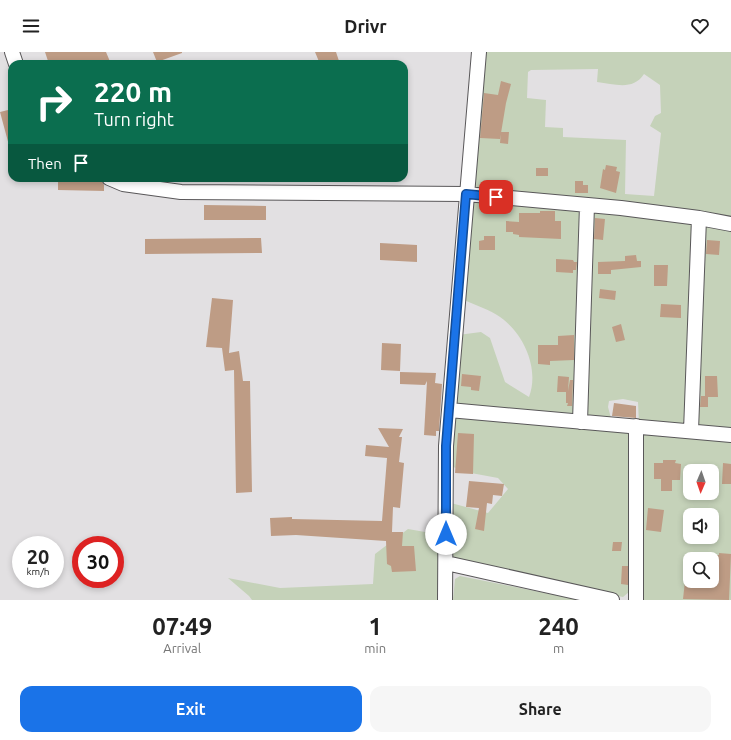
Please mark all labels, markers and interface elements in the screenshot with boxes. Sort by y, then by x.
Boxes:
icon: menu [20,15,42,37]
icon: heart [689,15,711,37]
text: Drivr [344,16,387,36]
icon: right [28,76,80,128]
text: 220 m [94,76,172,107]
text: Turn right [94,109,174,129]
icon: arrive [70,152,92,174]
text: Then [28,155,62,172]
pin [479,180,513,214]
icon: arrive [485,186,507,208]
north arrow [683,464,719,500]
map controls [683,464,719,588]
button: sound [683,508,719,544]
position arrow [425,513,467,555]
speed limit sign: 30 [72,536,124,588]
text: 20 [27,545,49,568]
button: search [683,552,719,588]
text: km/h [26,566,50,577]
text: 07:49 [152,613,212,640]
text: 1 [368,613,382,640]
text: 240 [538,613,579,640]
text: Arrival [163,641,201,655]
text: min [364,641,386,655]
text: m [553,641,564,655]
button: Exit [20,686,362,732]
button: Share [370,686,711,732]

